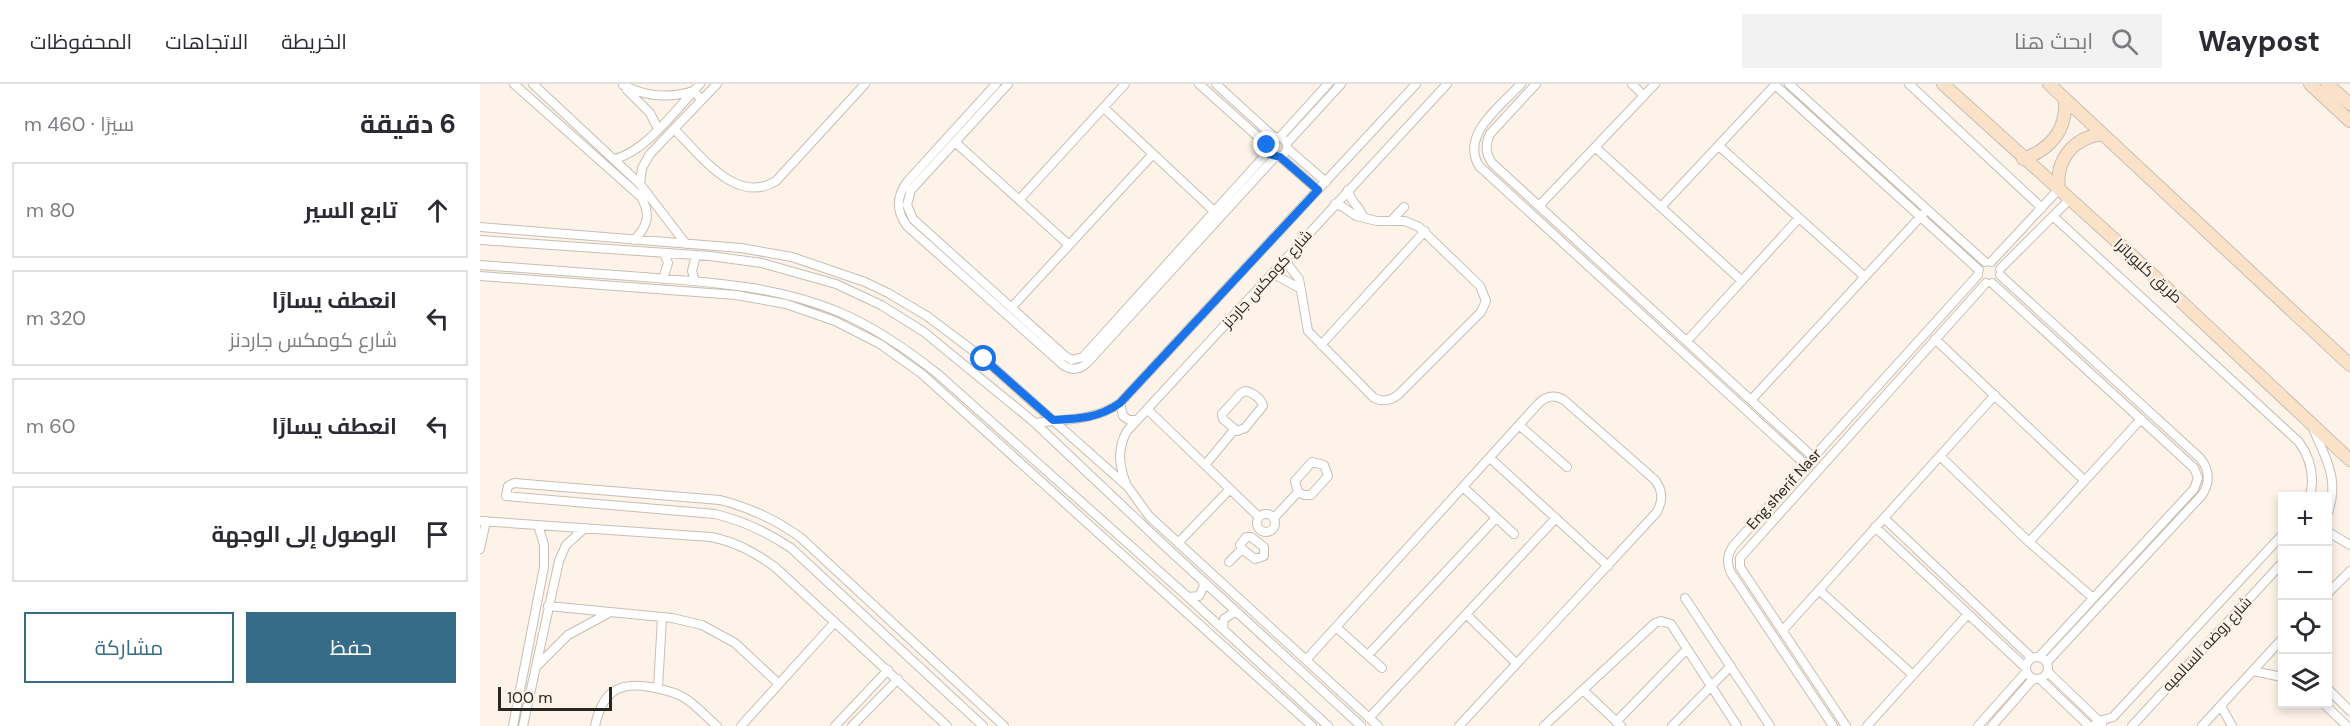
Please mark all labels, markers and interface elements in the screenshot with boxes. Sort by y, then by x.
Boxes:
search box [1742,14,2162,68]
text: Waypost [2198,23,2320,60]
icon: search [2108,25,2141,58]
text: ابحث هنا [2014,27,2093,56]
text: المحفوظات [30,28,132,56]
text: الاتجاهات [165,28,248,56]
text: الخريطة [281,28,347,56]
text: 6 دقيقة [360,107,456,141]
text: سيرًا · 460 m [24,111,134,137]
route end [1253,131,1279,157]
icon: ahead [421,194,454,227]
text: تابع السير [304,196,397,225]
text: 80 m [26,197,75,223]
street label: شارع كومكس جاردنز [1217,226,1317,334]
street label: طريق كليوباترا [2110,234,2186,308]
text: انعطف يسارًا [272,286,397,315]
icon: left [421,302,454,335]
text: 320 m [26,305,86,331]
text: شارع كومكس جاردنز [229,327,397,353]
route start [970,345,996,371]
icon: left [421,410,454,443]
text: انعطف يسارًا [272,412,397,441]
text: 60 m [26,413,75,439]
street label: Eng.sherif Nasr [1742,444,1826,534]
map controls [2278,492,2332,708]
button: + [2278,492,2332,546]
icon: arrive [421,518,454,551]
text: الوصول إلى الوجهة [211,520,397,549]
button: − [2278,546,2332,600]
street label: شارع روضه السالميه [2158,592,2257,696]
button: locate [2278,600,2332,654]
button: مشاركة [24,612,234,683]
button: حفظ [246,612,456,683]
button: layers [2278,654,2332,708]
scale bar [498,684,612,712]
text: 100 m [507,687,552,708]

